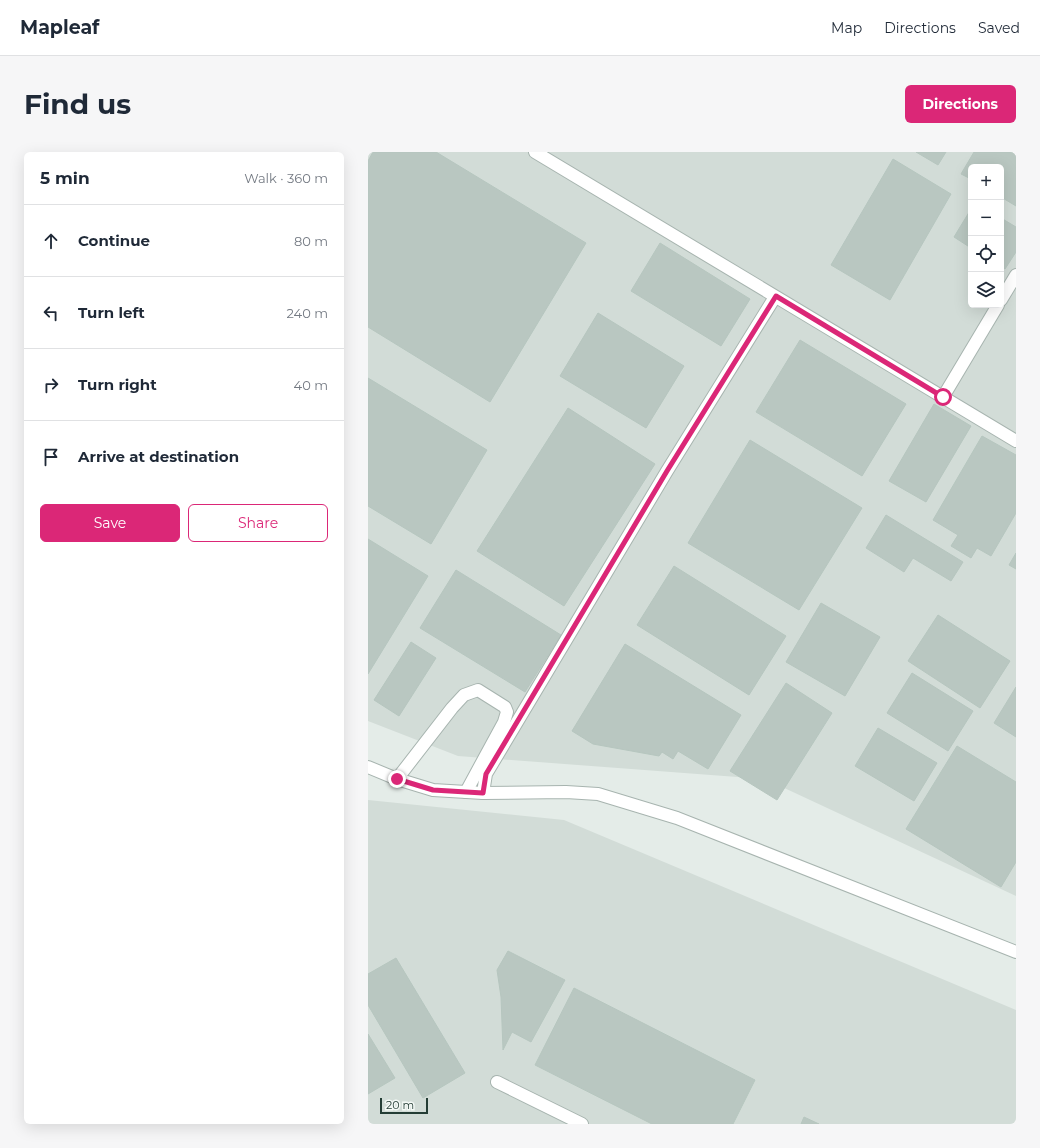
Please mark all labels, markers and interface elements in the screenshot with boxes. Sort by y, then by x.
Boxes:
text: Mapleaf [20,16,99,39]
text: Map [831,19,862,37]
text: Directions [884,19,956,37]
text: Saved [978,19,1020,37]
button: Directions [905,85,1016,123]
text: Find us [24,87,131,121]
map controls [968,164,1004,308]
button: + [968,164,1004,200]
text: 5 min [40,168,90,188]
text: Walk · 360 m [244,170,328,186]
button: − [968,200,1004,236]
icon: ahead [40,230,62,252]
text: Continue [78,231,150,250]
text: 80 m [294,233,328,249]
button: locate [968,236,1004,272]
button: layers [968,272,1004,308]
icon: left [40,302,62,324]
text: Turn left [78,303,145,322]
text: 240 m [287,305,328,321]
icon: right [40,374,62,396]
text: Turn right [78,375,157,394]
text: 40 m [294,377,328,393]
route start [934,388,952,406]
icon: arrive [40,446,62,468]
text: Arrive at destination [78,447,239,466]
button: Save [40,504,180,542]
button: Share [188,504,328,542]
route end [388,770,406,788]
scale bar [380,1096,428,1115]
text: 20 m [386,1098,414,1112]

